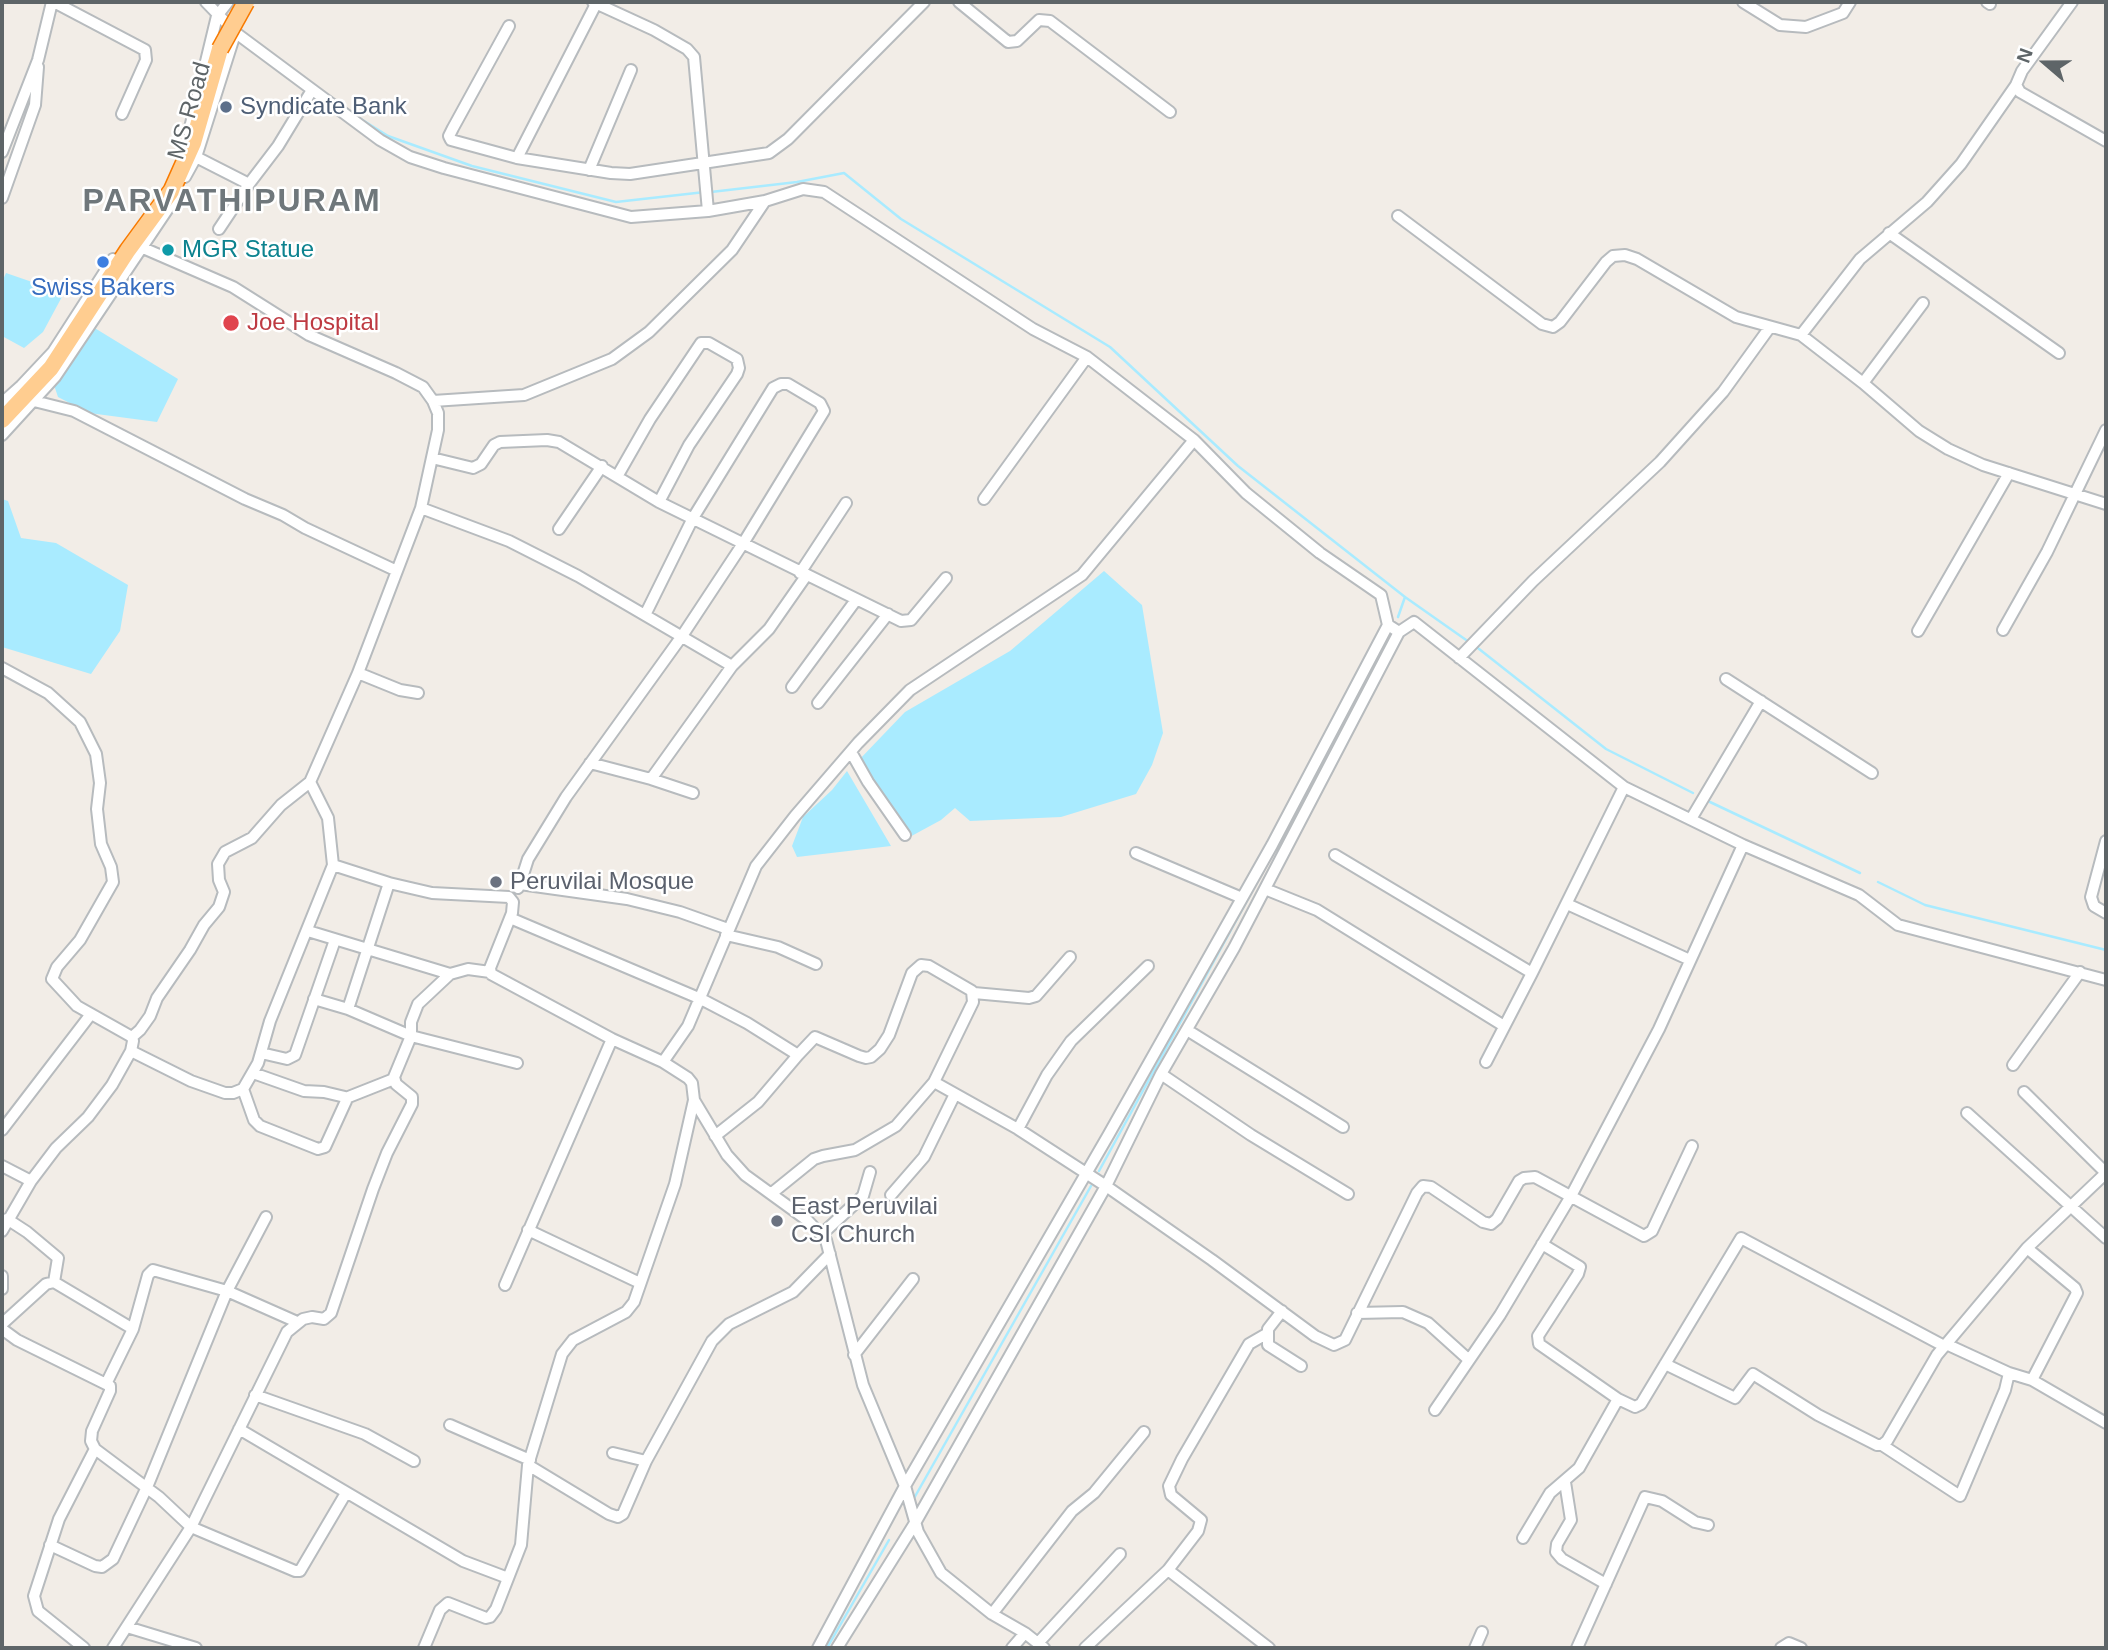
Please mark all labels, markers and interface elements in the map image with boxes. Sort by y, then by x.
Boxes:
north arrow [2010,28,2080,98]
text: N [2013,46,2037,66]
street label: MS Road [162,59,218,163]
place label: Syndicate Bank [240,93,407,121]
marker: Syndicate Bank [218,99,234,115]
district label: PARVATHIPURAM [84,183,380,221]
place label: MGR Statue [182,236,314,264]
marker: MGR Statue [160,242,176,258]
marker: Swiss Bakers [95,254,111,270]
place label: Swiss Bakers [31,274,175,302]
place label: Joe Hospital [247,309,379,337]
marker: Joe Hospital [221,313,241,333]
place label: Peruvilai Mosque [510,868,694,896]
marker: Peruvilai Mosque [488,874,504,890]
place label: East Peruvilai CSI Church [791,1193,938,1249]
marker: East Peruvilai CSI Church [769,1213,785,1229]

